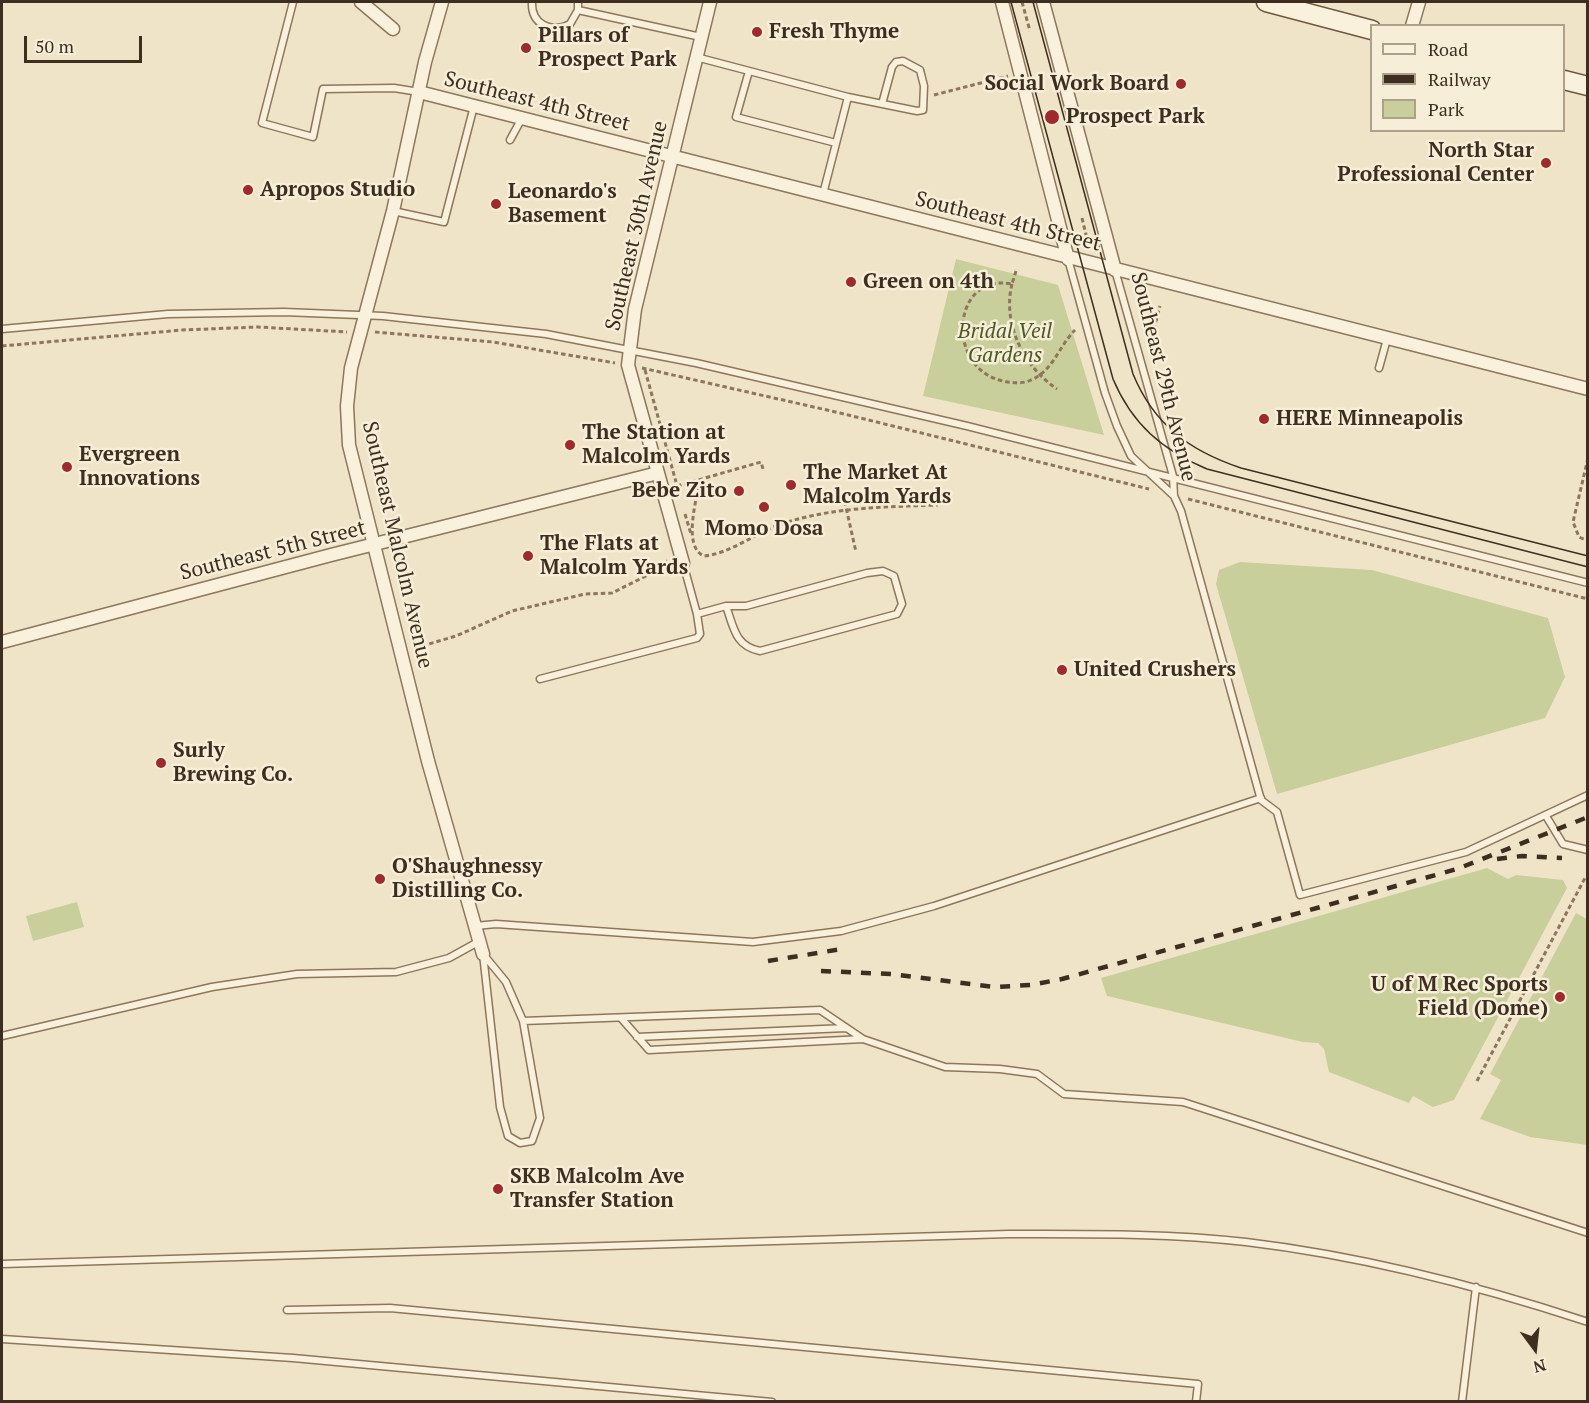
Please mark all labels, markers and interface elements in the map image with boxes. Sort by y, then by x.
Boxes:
place label: Fresh Thyme [769,19,899,45]
place label: Pillars of Prospect Park [538,23,677,73]
scale bar [27,24,146,62]
legend [1370,24,1565,132]
marker: Fresh Thyme [750,25,764,39]
text: 50 m [35,34,74,58]
text: Road [1428,37,1468,61]
marker: Pillars of Prospect Park [519,41,533,55]
street label: Southeast 4th Street [441,67,633,137]
text: Railway [1428,67,1491,91]
place label: Social Work Board [984,71,1169,97]
marker: Social Work Board [1174,77,1188,91]
text: Park [1428,97,1464,121]
place label: Prospect Park [1066,104,1205,130]
marker: Prospect Park [1043,108,1061,126]
street label: Southeast 30th Avenue [601,119,673,333]
place label: North Star Professional Center [1337,138,1534,188]
marker: North Star Professional Center [1539,156,1553,170]
place label: Apropos Studio [260,177,415,203]
place label: Leonardo's Basement [508,179,617,229]
marker: Apropos Studio [241,183,255,197]
street label: Southeast 4th Street [912,187,1104,257]
marker: Leonardo's Basement [489,197,503,211]
place label: Green on 4th [863,269,994,295]
street label: Southeast 29th Avenue [1125,270,1201,484]
marker: Green on 4th [844,275,858,289]
park label: Bridal Veil Gardens [958,319,1052,369]
place label: HERE Minneapolis [1276,406,1463,432]
marker: HERE Minneapolis [1257,412,1271,426]
street label: Southeast Malcolm Avenue [356,419,438,671]
place label: The Station at Malcolm Yards [582,420,730,470]
marker: The Station at Malcolm Yards [563,438,577,452]
place label: Evergreen Innovations [79,442,200,492]
marker: Evergreen Innovations [60,460,74,474]
place label: The Market At Malcolm Yards [803,460,951,510]
place label: Bebe Zito [632,478,727,504]
marker: The Market At Malcolm Yards [784,478,798,492]
marker: Bebe Zito [732,484,746,498]
marker: Momo Dosa [757,500,771,514]
street label: Southeast 5th Street [177,516,369,586]
place label: Momo Dosa [705,516,823,542]
place label: The Flats at Malcolm Yards [540,531,688,581]
marker: The Flats at Malcolm Yards [521,549,535,563]
place label: United Crushers [1074,657,1236,683]
marker: United Crushers [1055,663,1069,677]
place label: Surly Brewing Co. [173,738,293,788]
marker: Surly Brewing Co. [154,756,168,770]
place label: O'Shaughnessy Distilling Co. [392,854,542,904]
marker: O'Shaughnessy Distilling Co. [373,872,387,886]
place label: U of M Rec Sports Field (Dome) [1371,972,1548,1022]
marker: U of M Rec Sports Field (Dome) [1553,990,1567,1004]
place label: SKB Malcolm Ave Transfer Station [510,1164,684,1214]
marker: SKB Malcolm Ave Transfer Station [491,1182,505,1196]
north arrow [1505,1319,1565,1379]
text: N [1531,1354,1548,1379]

